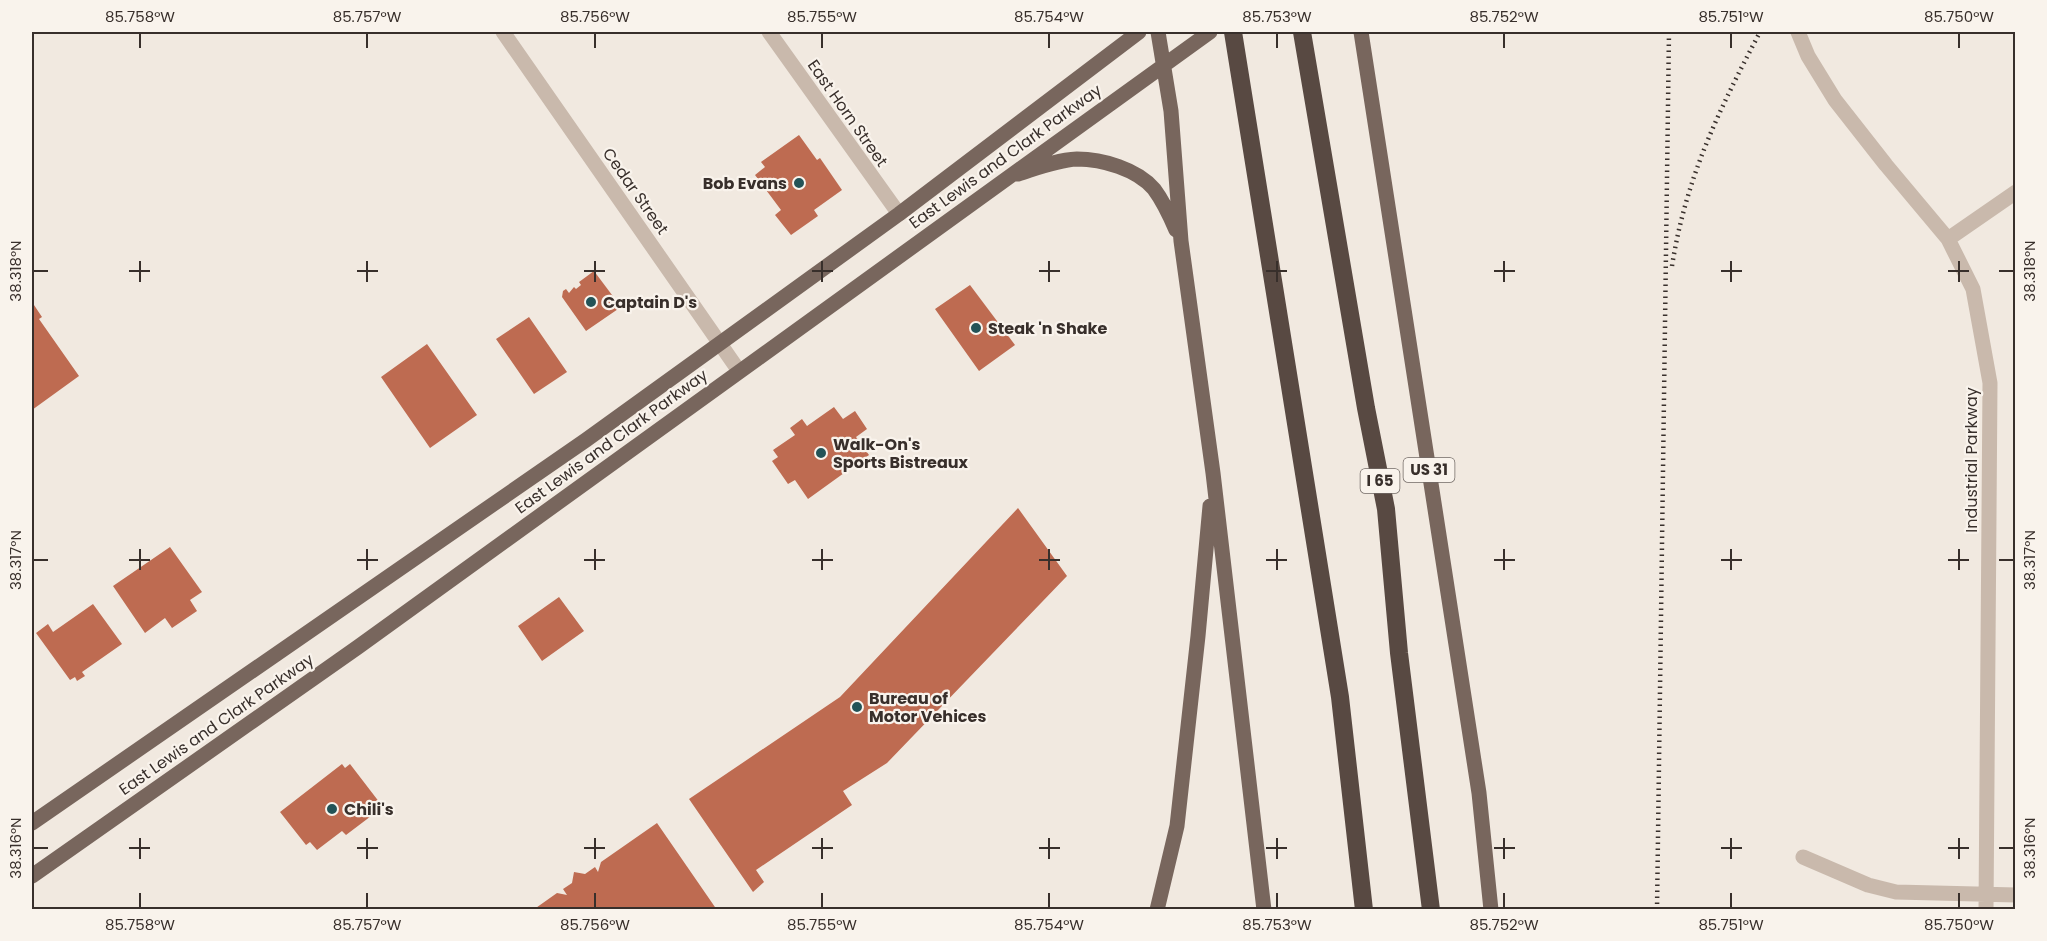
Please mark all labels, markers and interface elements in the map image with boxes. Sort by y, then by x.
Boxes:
text: 85.758°W [105,6,175,27]
text: 85.757°W [333,6,402,27]
text: 85.756°W [560,6,630,27]
text: 85.755°W [787,6,857,27]
text: 85.754°W [1014,6,1084,27]
text: 85.753°W [1242,6,1312,27]
text: 85.752°W [1469,6,1539,27]
text: 85.751°W [1698,6,1764,27]
text: 85.750°W [1924,6,1994,27]
street label: East Horn Street [802,55,893,172]
street label: East Lewis and Clark Parkway [904,79,1106,234]
street label: Cedar Street [597,143,674,239]
place label: Bob Evans [703,172,787,195]
marker: Bob Evans [792,176,806,190]
text: 38.318°N [5,240,26,302]
text: 38.318°N [2019,240,2040,302]
place label: Captain D's [603,291,697,314]
marker: Captain D's [584,295,598,309]
place label: Steak 'n Shake [988,317,1107,340]
marker: Steak 'n Shake [969,321,983,335]
street label: East Lewis and Clark Parkway [510,364,712,519]
street label: Industrial Parkway [1960,387,1983,533]
place label: Walk-On's Sports Bistreaux [833,433,969,474]
marker: Walk-On's Sports Bistreaux [814,446,828,460]
road number: US 31 [1404,458,1454,482]
road number: I 65 [1360,469,1400,493]
text: 38.317°N [5,530,26,590]
text: 38.317°N [2019,530,2040,590]
street label: East Lewis and Clark Parkway [114,648,318,801]
place label: Bureau of Motor Vehices [869,687,986,728]
marker: Bureau of Motor Vehices [850,700,864,714]
place label: Chili's [344,798,394,821]
marker: Chili's [325,802,339,816]
text: 38.316°N [5,817,26,879]
text: 38.316°N [2019,817,2040,879]
text: 85.758°W [105,914,175,935]
text: 85.757°W [333,914,402,935]
text: 85.756°W [560,914,630,935]
text: 85.755°W [787,914,857,935]
text: 85.754°W [1014,914,1084,935]
text: 85.753°W [1242,914,1312,935]
text: 85.752°W [1469,914,1539,935]
text: 85.751°W [1698,914,1764,935]
text: 85.750°W [1924,914,1994,935]

